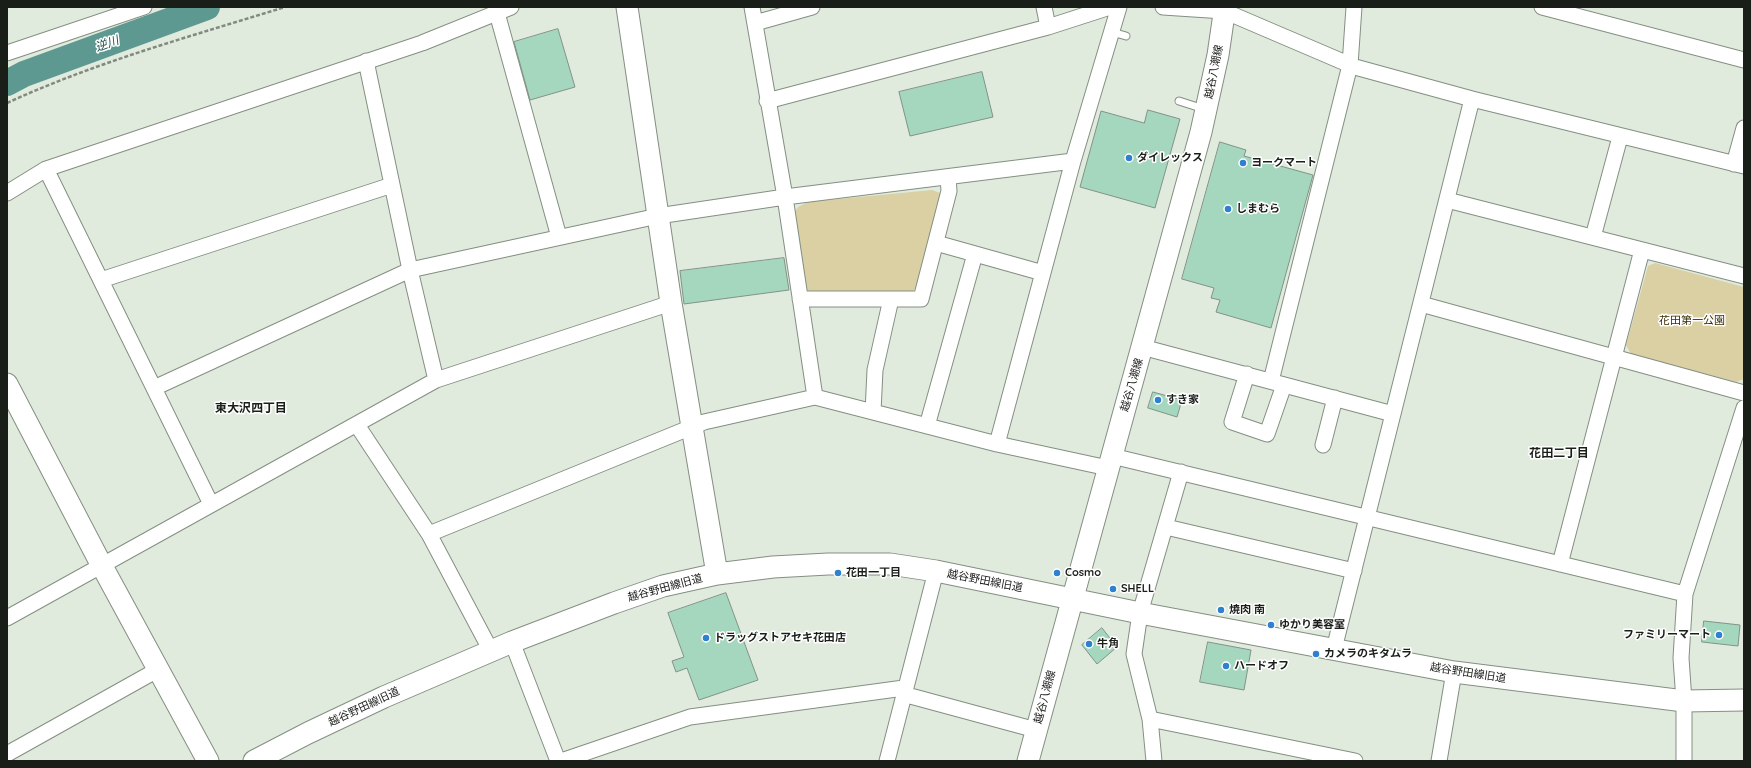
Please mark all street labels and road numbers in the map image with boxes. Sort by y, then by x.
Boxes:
street label: 越谷八潮線 [1202,44,1226,100]
street label: 越谷八潮線 [1118,357,1146,413]
street label: 越谷野田線旧道 [946,567,1024,595]
street label: 越谷野田線旧道 [626,572,704,604]
street label: 越谷野田線旧道 [1429,660,1507,686]
street label: 越谷八潮線 [1032,669,1058,725]
street label: 越谷野田線旧道 [326,685,402,729]

